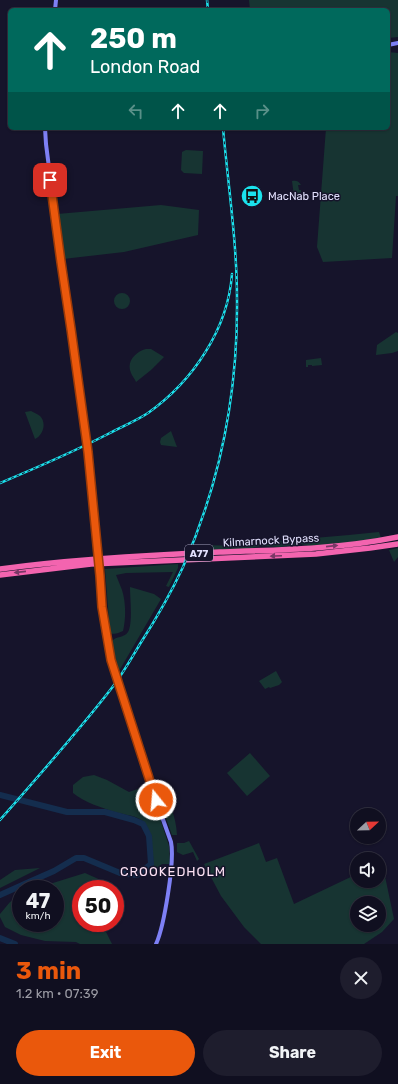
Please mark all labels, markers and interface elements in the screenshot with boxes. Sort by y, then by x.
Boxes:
text: 250 m [90,22,177,55]
icon: ahead [24,24,76,76]
text: London Road [90,56,200,78]
icon: left [125,100,147,122]
icon: ahead [167,100,189,122]
icon: ahead [209,100,231,122]
icon: right [251,100,273,122]
pin [33,163,67,197]
icon: arrive [39,169,61,191]
bus stop icon: MacNab Place [239,183,265,209]
place label: MacNab Place [268,190,340,203]
street label: Kilmarnock Bypass [222,531,320,550]
one-way arrow [326,543,338,550]
road number: A77 [185,545,213,561]
one-way arrow [269,553,282,559]
one-way arrow [14,569,26,576]
position arrow [135,779,177,821]
north arrow [350,808,386,844]
map controls [350,808,386,932]
button: sound [350,852,386,888]
district label: CROOKEDHOLM [120,864,226,879]
speed limit sign: 50 [72,880,124,932]
text: 47 [26,889,50,913]
button: layers [350,896,386,932]
text: km/h [26,910,50,922]
text: 3 min [16,957,81,985]
button: close [340,957,382,999]
text: 1.2 km · 07:39 [16,986,98,1001]
button: Exit [16,1030,195,1076]
button: Share [203,1030,382,1076]

